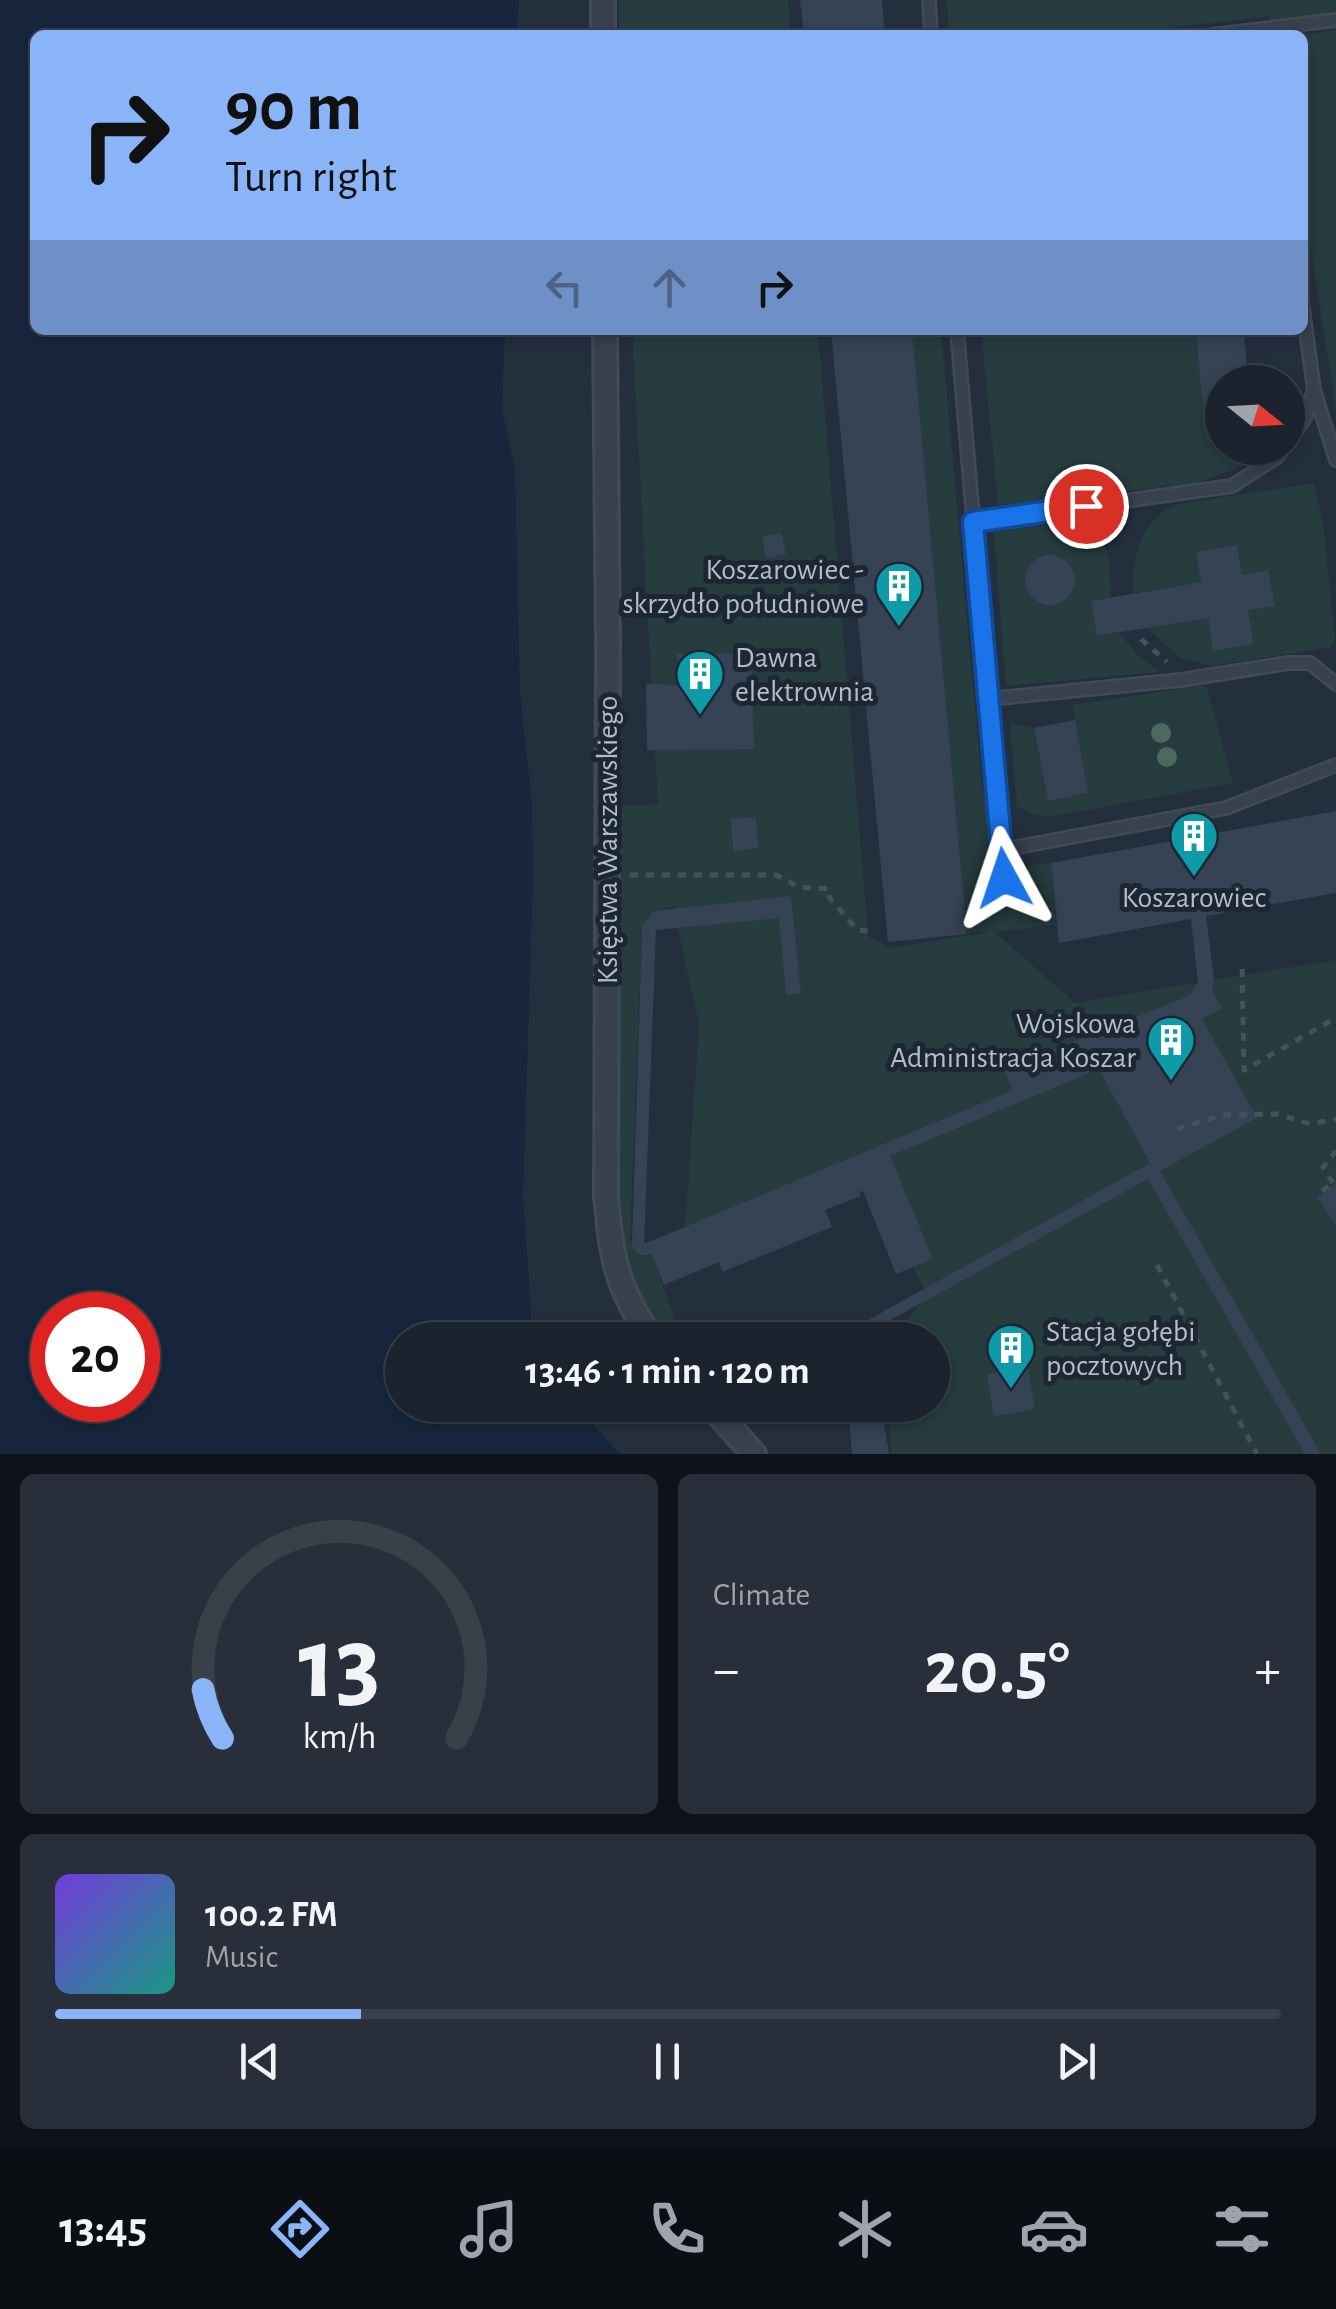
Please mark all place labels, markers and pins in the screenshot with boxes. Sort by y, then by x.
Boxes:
pin [1044,464,1129,549]
place label: Koszarowiec - skrzydło południowe [622,555,864,619]
building icon: Koszarowiec - skrzydło południowe [873,560,925,628]
place label: Dawna elektrownia [735,643,874,707]
building icon: Dawna elektrownia [674,648,726,716]
building icon: Koszarowiec [1168,810,1220,878]
place label: Koszarowiec [1122,883,1267,913]
place label: Wojskowa Administracja Koszar [890,1009,1136,1073]
building icon: Wojskowa Administracja Koszar [1145,1014,1197,1082]
place label: Stacja gołębi pocztowych [1046,1317,1196,1381]
building icon: Stacja gołębi pocztowych [985,1322,1037,1390]

